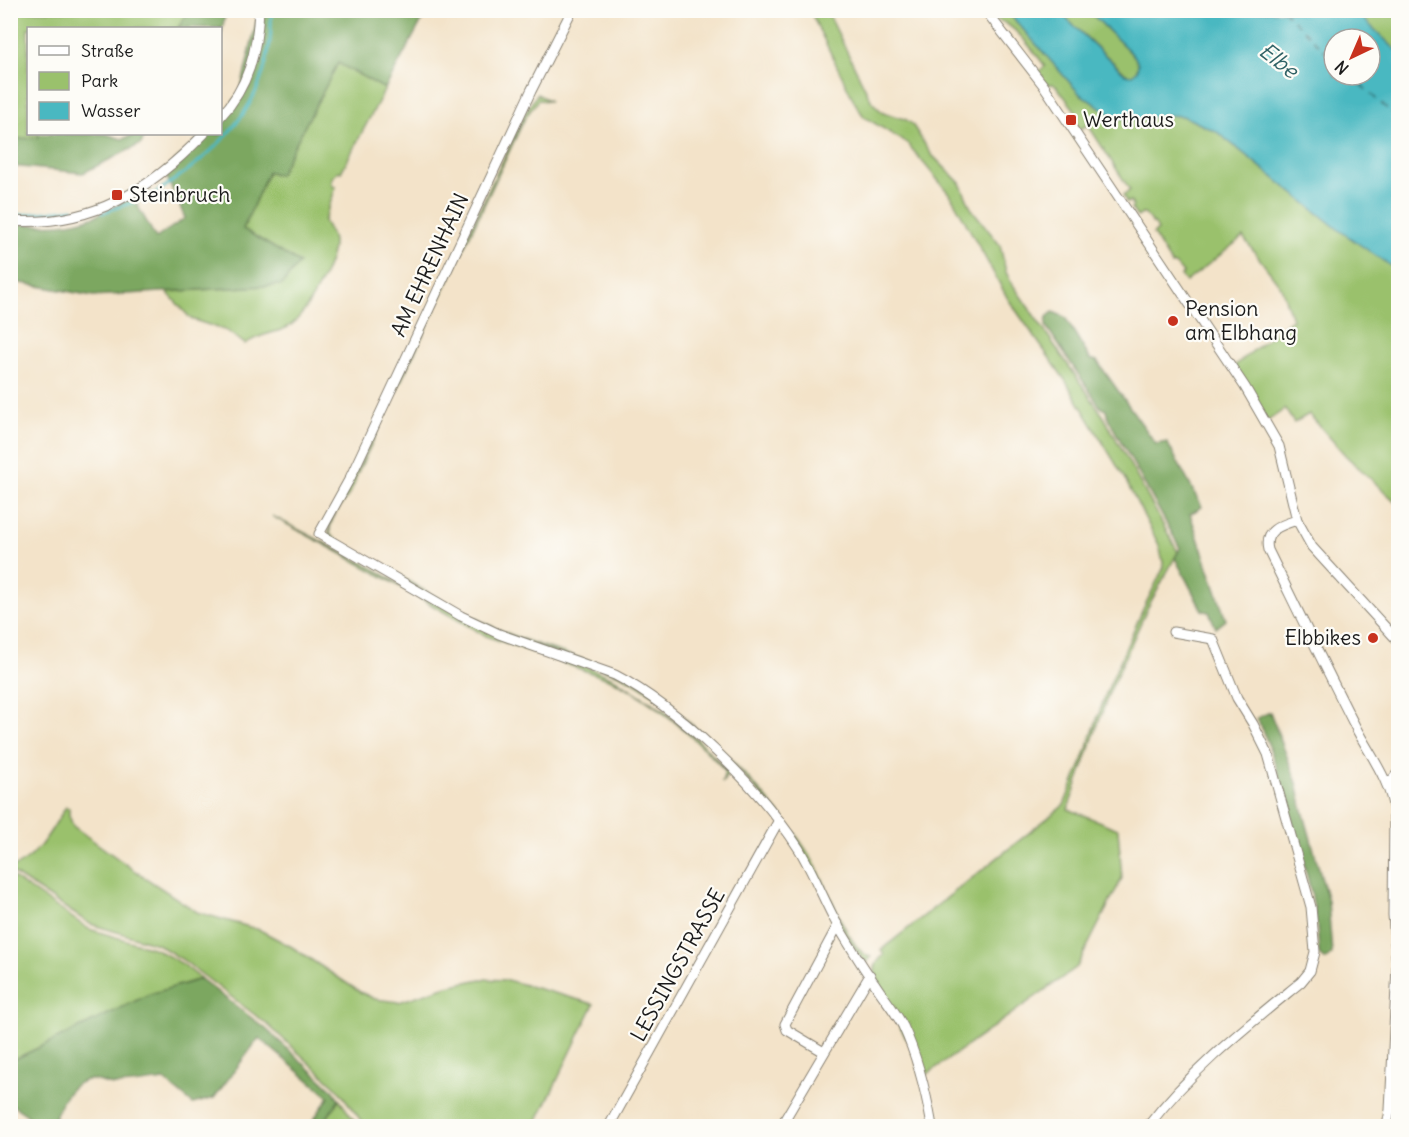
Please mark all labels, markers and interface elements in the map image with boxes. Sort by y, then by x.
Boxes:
legend [27,27,222,135]
north arrow [1322,27,1382,87]
water label: Elbe [1254,36,1306,85]
text: Straße [81,39,134,62]
text: N [1331,57,1353,79]
text: Park [81,69,118,92]
text: Wasser [81,99,141,122]
place label: Werthaus [1083,106,1174,133]
marker: Werthaus [1064,113,1078,127]
place label: Steinbruch [129,181,230,208]
marker: Steinbruch [110,188,124,202]
street label: AM EHRENHAIN [384,189,475,341]
place label: Pension am Elbhang [1185,295,1297,346]
marker: Pension am Elbhang [1166,314,1180,328]
place label: Elbbikes [1285,624,1361,651]
marker: Elbbikes [1366,631,1380,645]
street label: LESSINGSTRASSE [624,883,731,1046]

